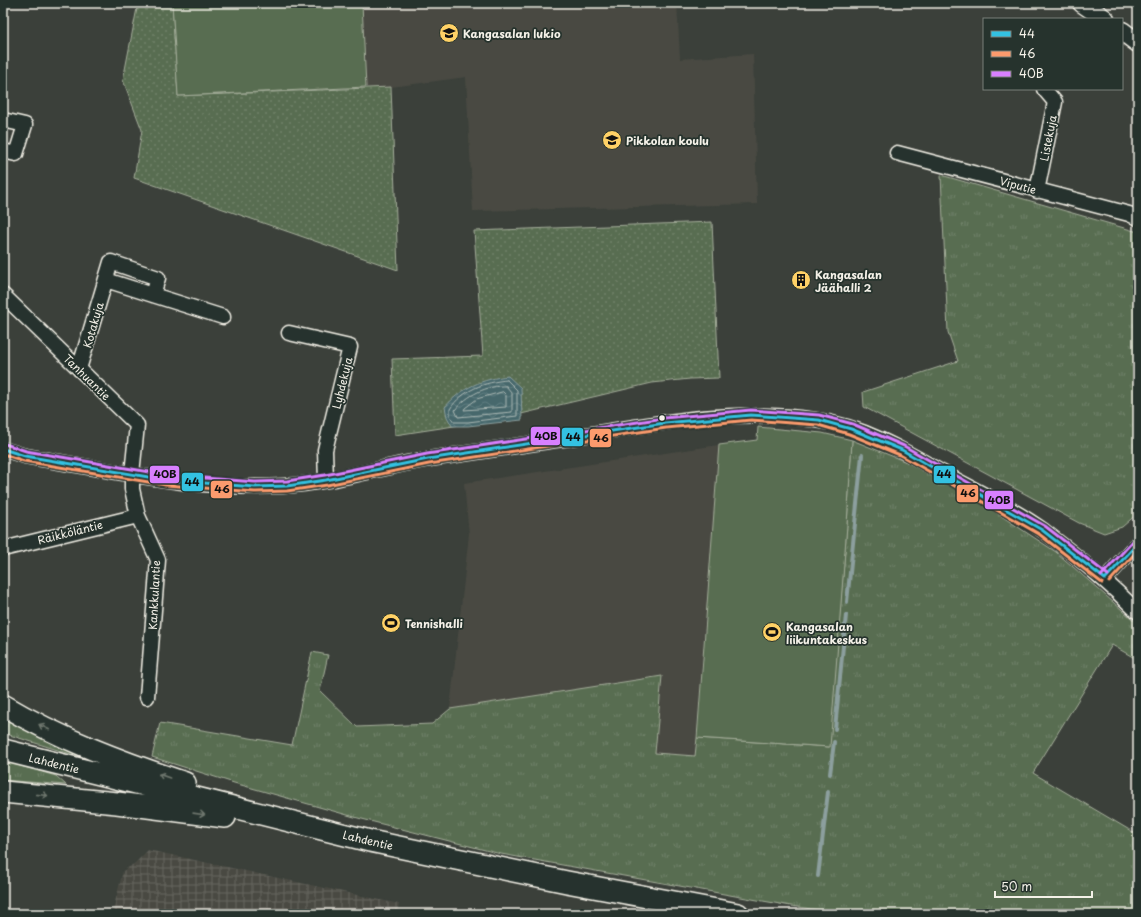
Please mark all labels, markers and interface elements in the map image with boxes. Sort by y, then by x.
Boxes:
legend [983,18,1123,90]
school or university icon: Kangasalan lukio [438,22,460,44]
text: 44 [1019,24,1035,42]
place label: Kangasalan lukio [463,25,561,42]
text: 46 [1019,44,1035,62]
text: 40B [1019,64,1044,82]
street label: Listekuja [1035,113,1061,162]
school or university icon: Pikkolan koulu [601,129,623,151]
place label: Pikkolan koulu [626,132,709,149]
street label: Viputie [998,172,1038,198]
place label: Kangasalan Jäähalli 2 [815,266,882,296]
building icon: Kangasalan Jäähalli 2 [790,269,812,291]
street label: Kotakuja [78,300,108,350]
street label: Tanhuantie [59,350,115,404]
street label: Lyhdekuja [327,355,357,411]
unlabelled marker [657,413,667,423]
line badge: 40B [530,426,561,446]
text: 40B [534,427,558,444]
line badge: 44 [561,427,584,447]
text: 44 [565,428,581,445]
line badge: 46 [589,428,612,448]
text: 46 [593,429,609,446]
line badge: 40B [149,465,180,484]
text: 40B [153,465,177,482]
line badge: 44 [933,465,956,484]
text: 44 [936,465,952,482]
line badge: 44 [181,472,204,492]
text: 44 [184,473,200,490]
line badge: 46 [210,480,233,499]
text: 46 [214,480,230,497]
line badge: 46 [956,484,979,503]
text: 46 [960,484,976,501]
line badge: 40B [984,490,1014,510]
text: 40B [987,491,1011,508]
street label: Räikköläntie [36,516,105,548]
street label: Kankkulantie [144,560,164,630]
sports icon: Tennishalli [380,612,402,634]
place label: Tennishalli [405,615,463,632]
place label: Kangasalan liikuntakeskus [786,618,867,648]
sports icon: Kangasalan liikuntakeskus [761,621,783,643]
one-way arrow [38,722,50,730]
street label: Lahdentie [27,749,81,777]
one-way arrow [157,772,170,779]
one-way arrow [35,791,48,799]
one-way arrow [192,810,205,818]
street label: Lahdentie [341,826,395,854]
scale bar [995,873,1092,899]
text: 50 m [1001,877,1032,895]

